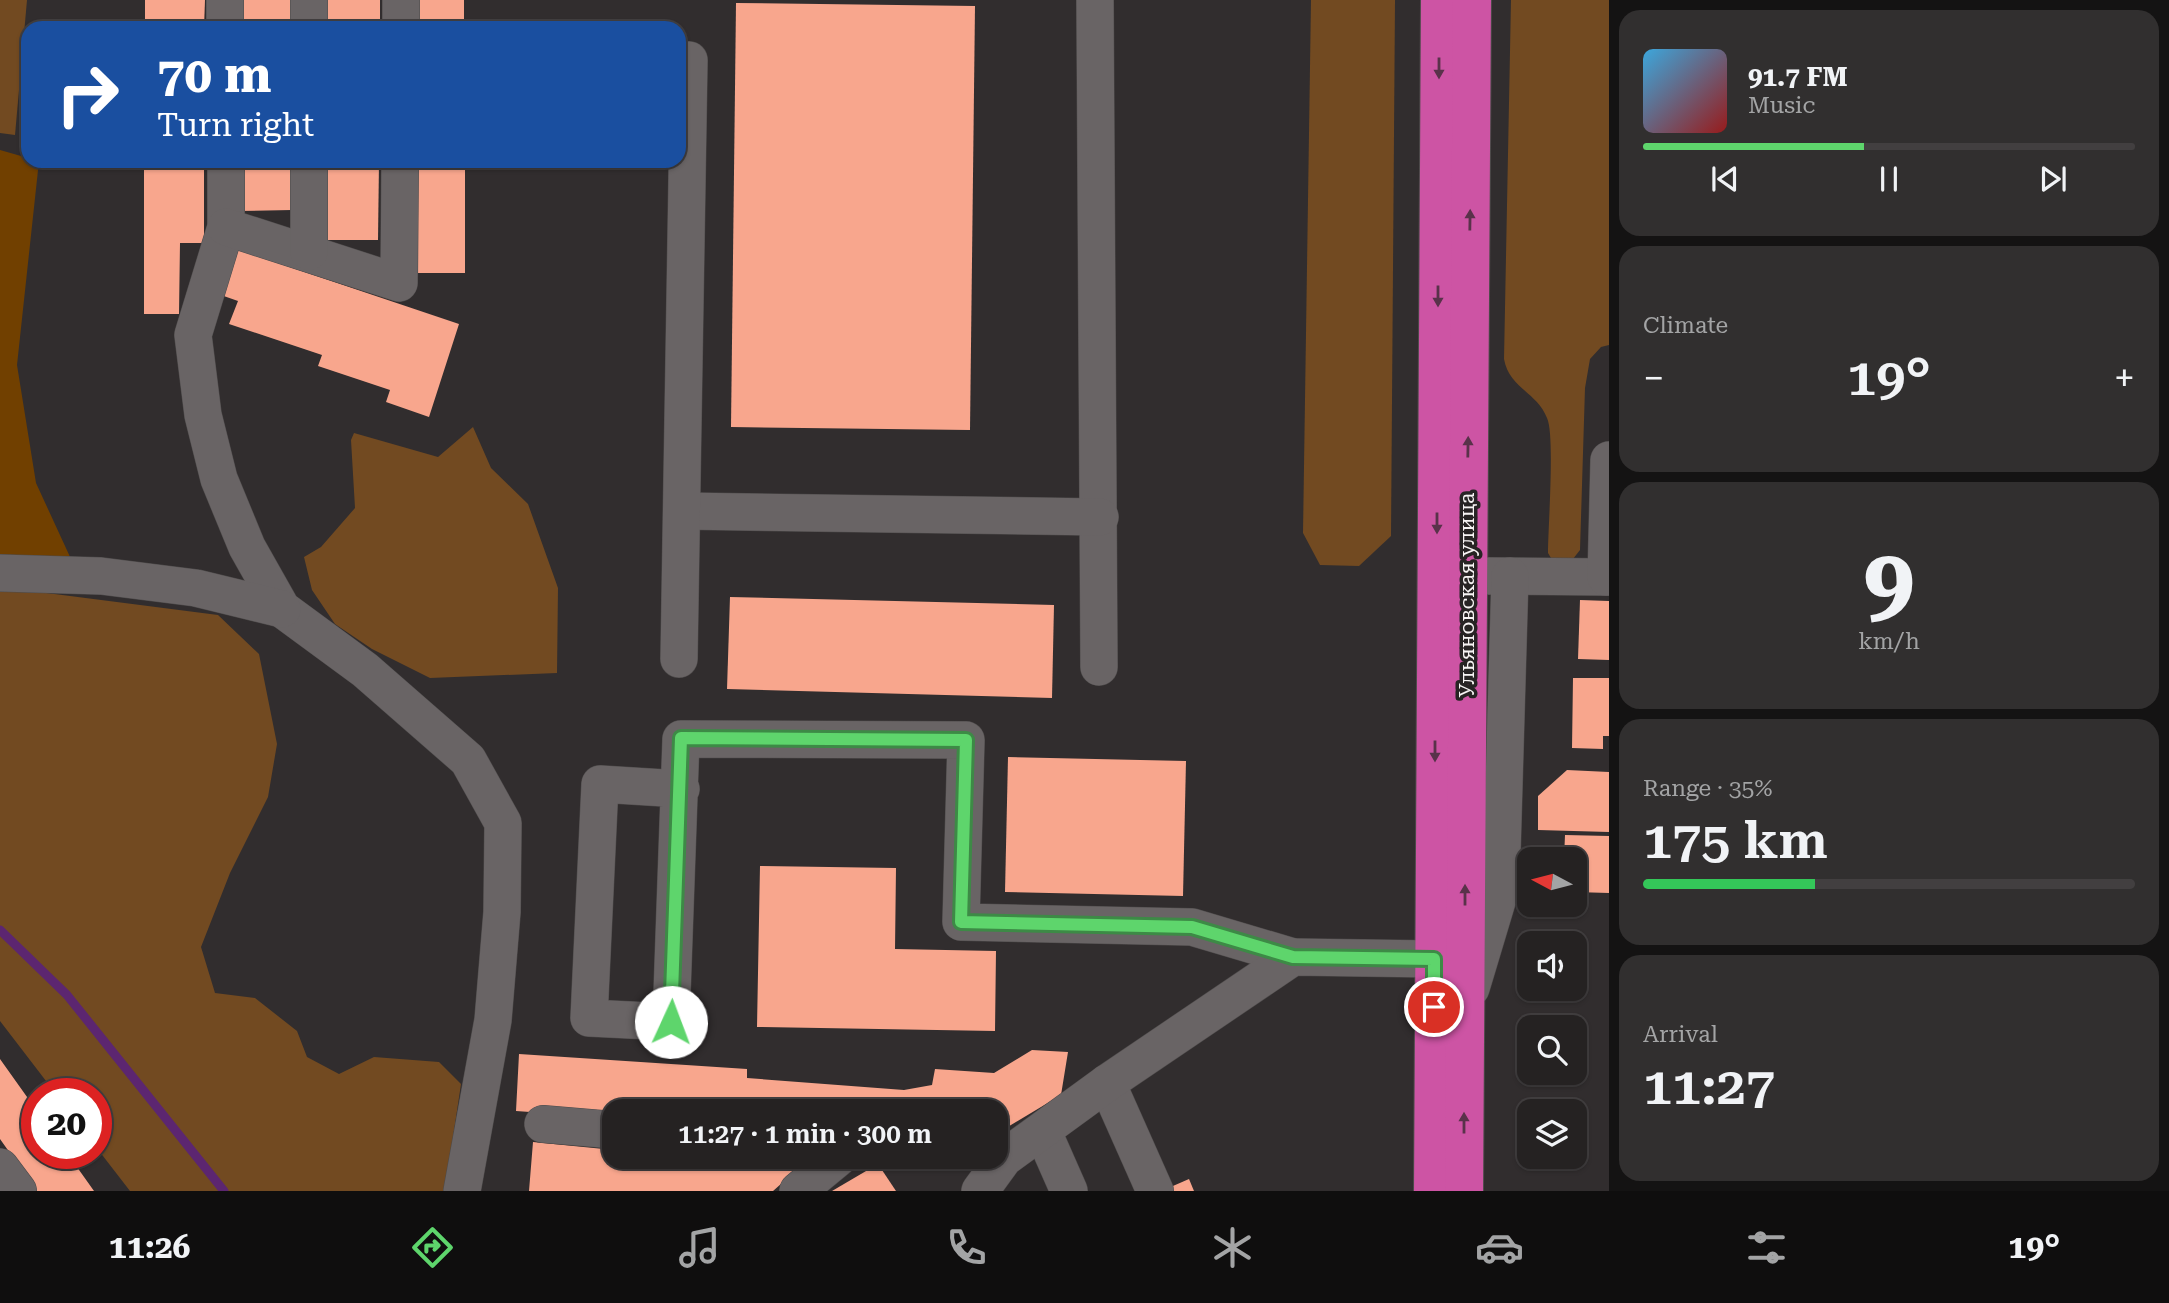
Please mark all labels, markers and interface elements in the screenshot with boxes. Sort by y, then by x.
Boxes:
text: 70 m [157,47,272,104]
icon: right [42,49,133,140]
one-way arrow [1433,57,1445,79]
text: 91.7 FM [1748,62,1848,92]
text: Music [1748,92,1815,119]
text: Turn right [157,106,314,144]
icon: previous [1706,160,1744,198]
icon: pause [1870,160,1908,198]
icon: next [2034,160,2072,198]
one-way arrow [1464,209,1476,231]
one-way arrow [1432,285,1444,307]
text: Climate [1643,312,1728,339]
text: 19° [1847,347,1931,408]
text: − [1643,356,1664,400]
text: + [2114,356,2135,400]
one-way arrow [1462,436,1473,458]
street label: Ульяновская улица [1455,492,1479,697]
one-way arrow [1431,512,1443,534]
text: 9 [1864,529,1914,635]
text: km/h [1858,628,1920,655]
one-way arrow [1429,740,1441,762]
text: Range · 35% [1643,775,1772,802]
text: 175 km [1643,810,1828,871]
north arrow [1517,847,1587,917]
map controls [1517,847,1587,1169]
one-way arrow [1459,884,1471,906]
button: sound [1517,931,1587,1001]
pin [1404,977,1464,1037]
position arrow [634,985,708,1059]
icon: arrive [1415,988,1453,1026]
button: search [1517,1015,1587,1085]
text: Arrival [1643,1021,1718,1048]
text: 11:27 [1643,1056,1775,1117]
speed limit sign: 20 [21,1078,112,1169]
button: layers [1517,1099,1587,1169]
one-way arrow [1458,1112,1470,1134]
text: 11:27 · 1 min · 300 m [678,1119,932,1149]
icon: directions [408,1223,457,1272]
icon: music [675,1223,724,1272]
icon: phone [942,1223,991,1272]
icon: climate [1208,1223,1257,1272]
icon: car [1475,1223,1524,1272]
icon: filters [1742,1223,1791,1272]
text: 11:26 [109,1228,191,1266]
text: 19° [2008,1228,2060,1266]

